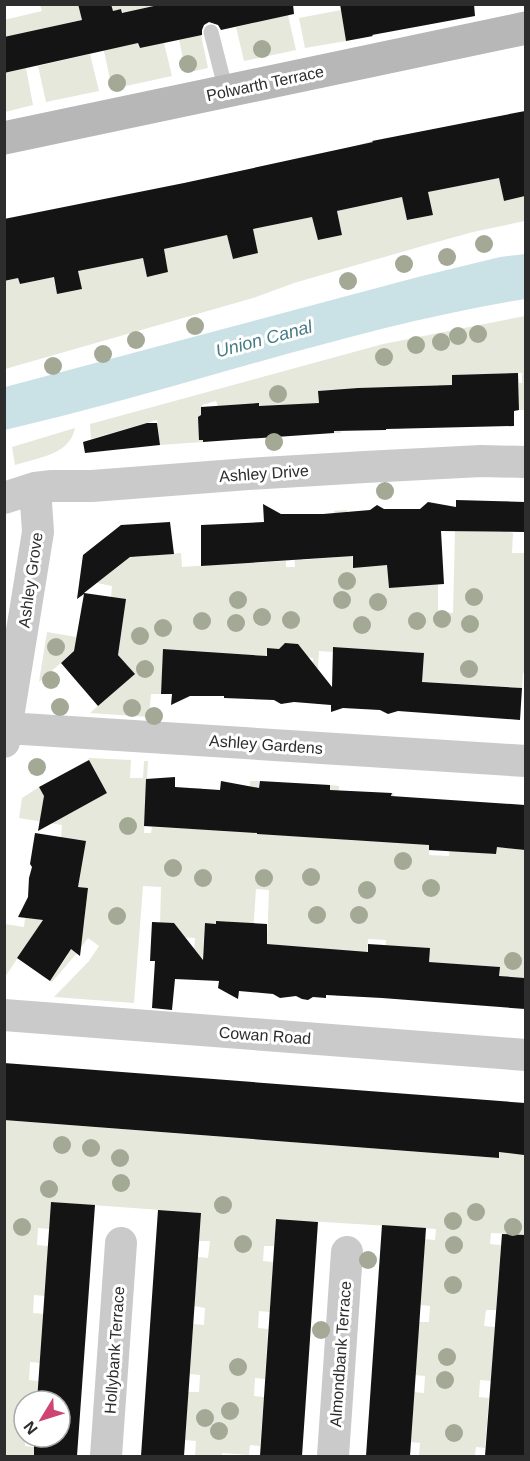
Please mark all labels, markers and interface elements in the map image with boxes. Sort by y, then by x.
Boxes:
street label: Polwarth Terrace [205,63,326,104]
water label: Union Canal [214,316,315,361]
street label: Ashley Drive [219,462,310,485]
street label: Ashley Grove [15,531,46,629]
street label: Ashley Gardens [209,732,323,757]
street label: Cowan Road [218,1024,312,1047]
street label: Almondbank Terrace [327,1280,354,1428]
street label: Hollybank Terrace [102,1286,127,1414]
north arrow [12,1389,72,1449]
text: N [20,1418,41,1438]

